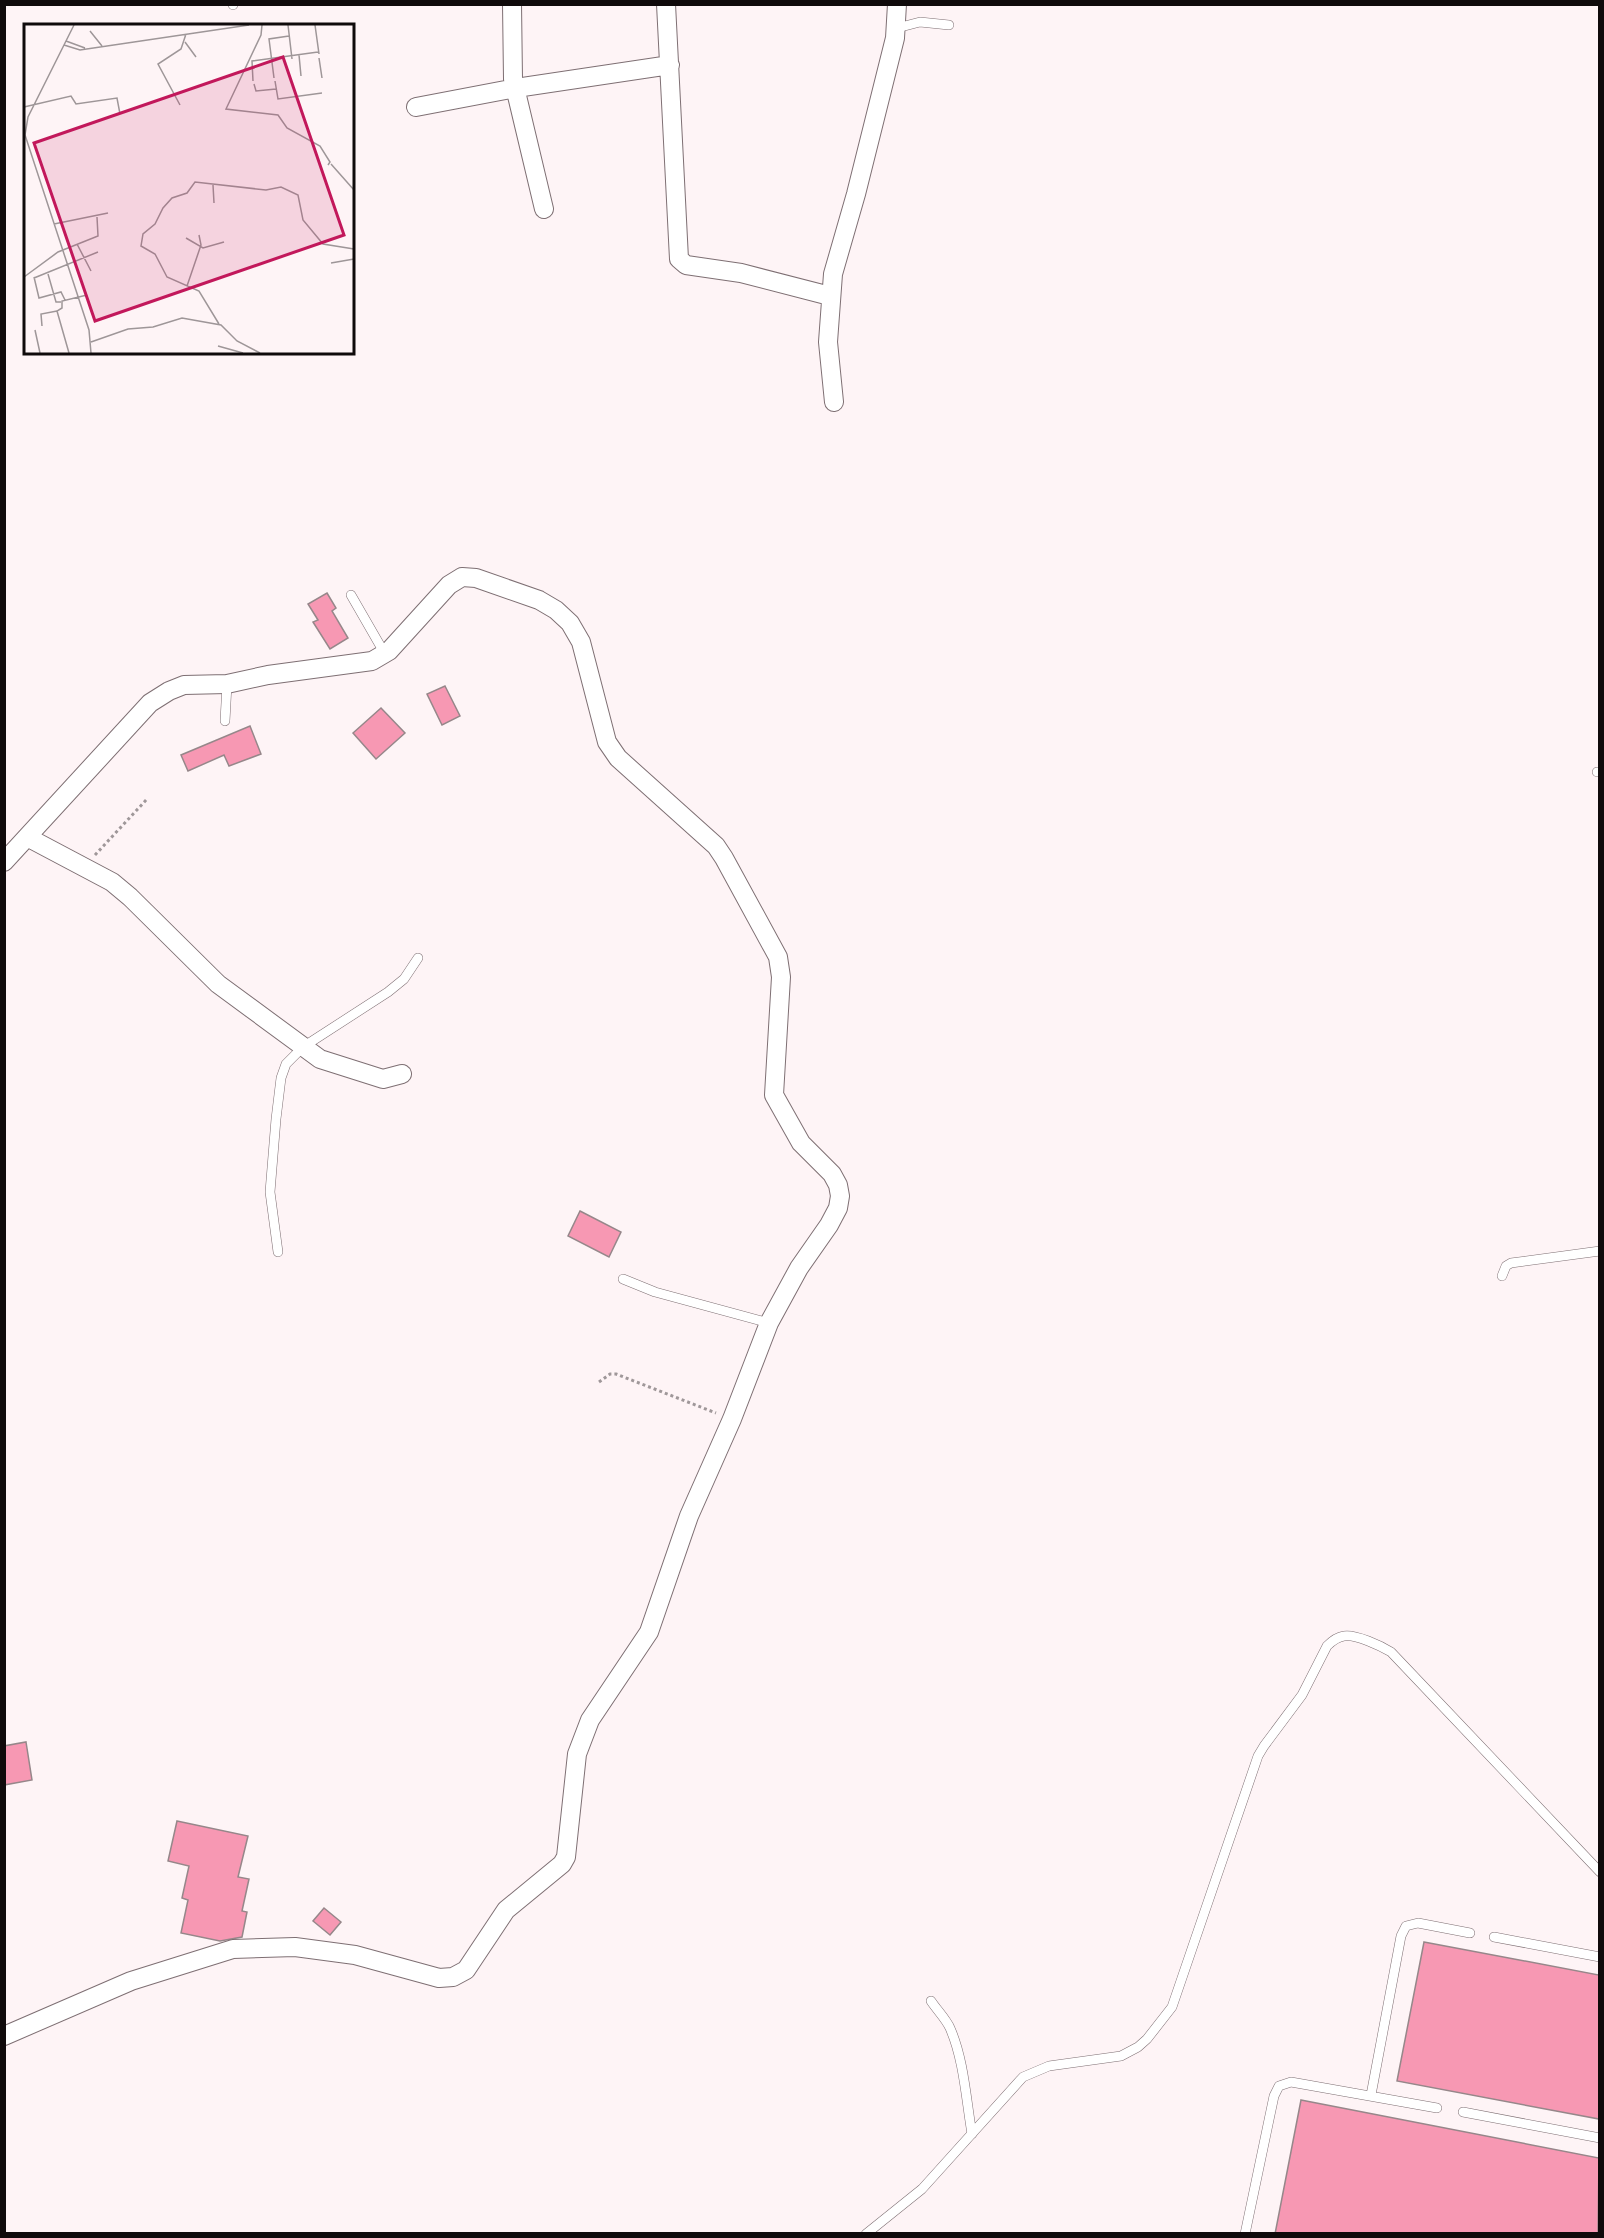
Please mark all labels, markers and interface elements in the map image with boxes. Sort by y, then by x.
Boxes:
inset map [24,24,354,354]

